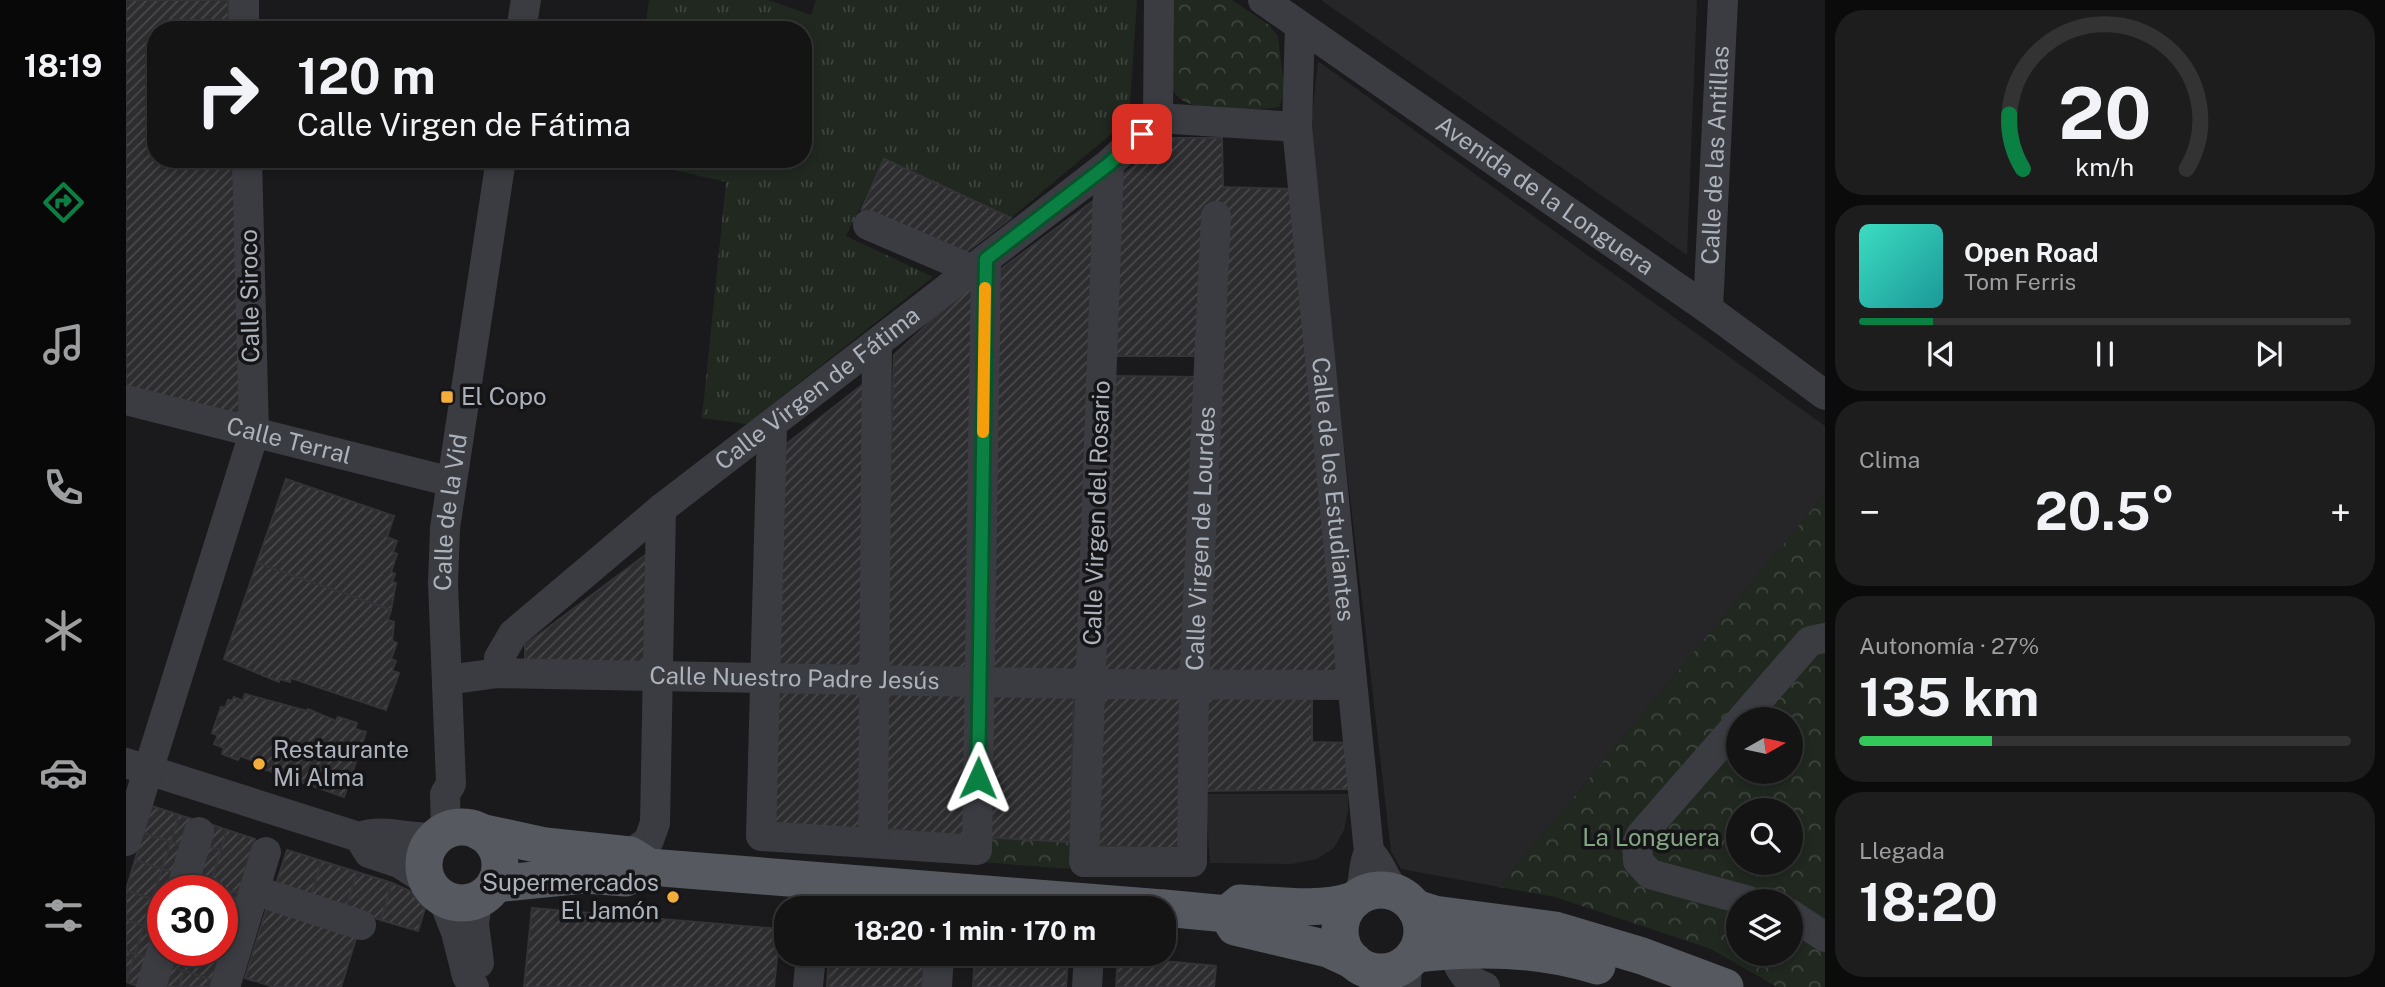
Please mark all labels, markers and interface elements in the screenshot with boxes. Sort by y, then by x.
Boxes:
street label: Calle de las Antillas [1695,45,1734,265]
text: 18:19 [24,47,102,84]
text: 120 m [297,47,436,105]
icon: right [182,49,273,140]
text: 20 [2058,70,2152,155]
pin [1112,104,1172,164]
text: Calle Virgen de Fátima [297,106,631,143]
street label: Avenida de la Longuera [1431,109,1660,280]
icon: arrive [1123,115,1161,153]
text: km/h [2076,152,2134,182]
icon: directions [39,178,88,227]
street label: Calle Siroco [234,229,264,363]
text: Open Road [1964,237,2099,268]
text: Tom Ferris [1964,268,2076,295]
street label: Calle Virgen de Fátima [709,300,925,475]
icon: music [39,320,88,369]
icon: previous [1922,335,1960,373]
icon: pause [2086,335,2124,373]
icon: next [2250,335,2288,373]
street label: Calle de los Estudiantes [1307,356,1361,623]
street label: Calle Virgen del Rosario [1077,380,1115,646]
place label: El Copo [461,382,547,410]
marker: El Copo [439,389,455,405]
street label: Calle Virgen de Lourdes [1180,406,1220,671]
street label: Calle Terral [224,411,354,469]
street label: Calle de la Vid [428,432,472,591]
text: Clima [1859,446,1920,473]
icon: phone [39,463,88,512]
text: 20.5° [2035,481,2175,542]
text: − [1859,490,1880,535]
text: + [2330,490,2351,535]
icon: climate [39,606,88,655]
text: Autonomía · 27% [1859,632,2039,659]
street label: Calle Nuestro Padre Jesús [649,661,940,694]
text: 135 km [1859,667,2039,728]
north arrow [1726,707,1802,784]
map controls [1726,707,1803,966]
place label: Restaurante Mi Alma [273,735,409,791]
position arrow [941,741,1015,815]
icon: car [39,748,88,797]
marker: Restaurante Mi Alma [251,756,267,772]
button: search [1726,798,1803,875]
park label: La Longuera [1582,823,1720,851]
text: Llegada [1859,837,1945,864]
place label: Supermercados El Jamón [482,868,659,924]
text: 18:20 [1859,872,1998,933]
speed limit sign: 30 [147,875,238,966]
marker: Supermercados El Jamón [665,889,681,905]
button: layers [1726,889,1803,966]
icon: filters [39,891,88,940]
text: 18:20 · 1 min · 170 m [854,915,1096,946]

